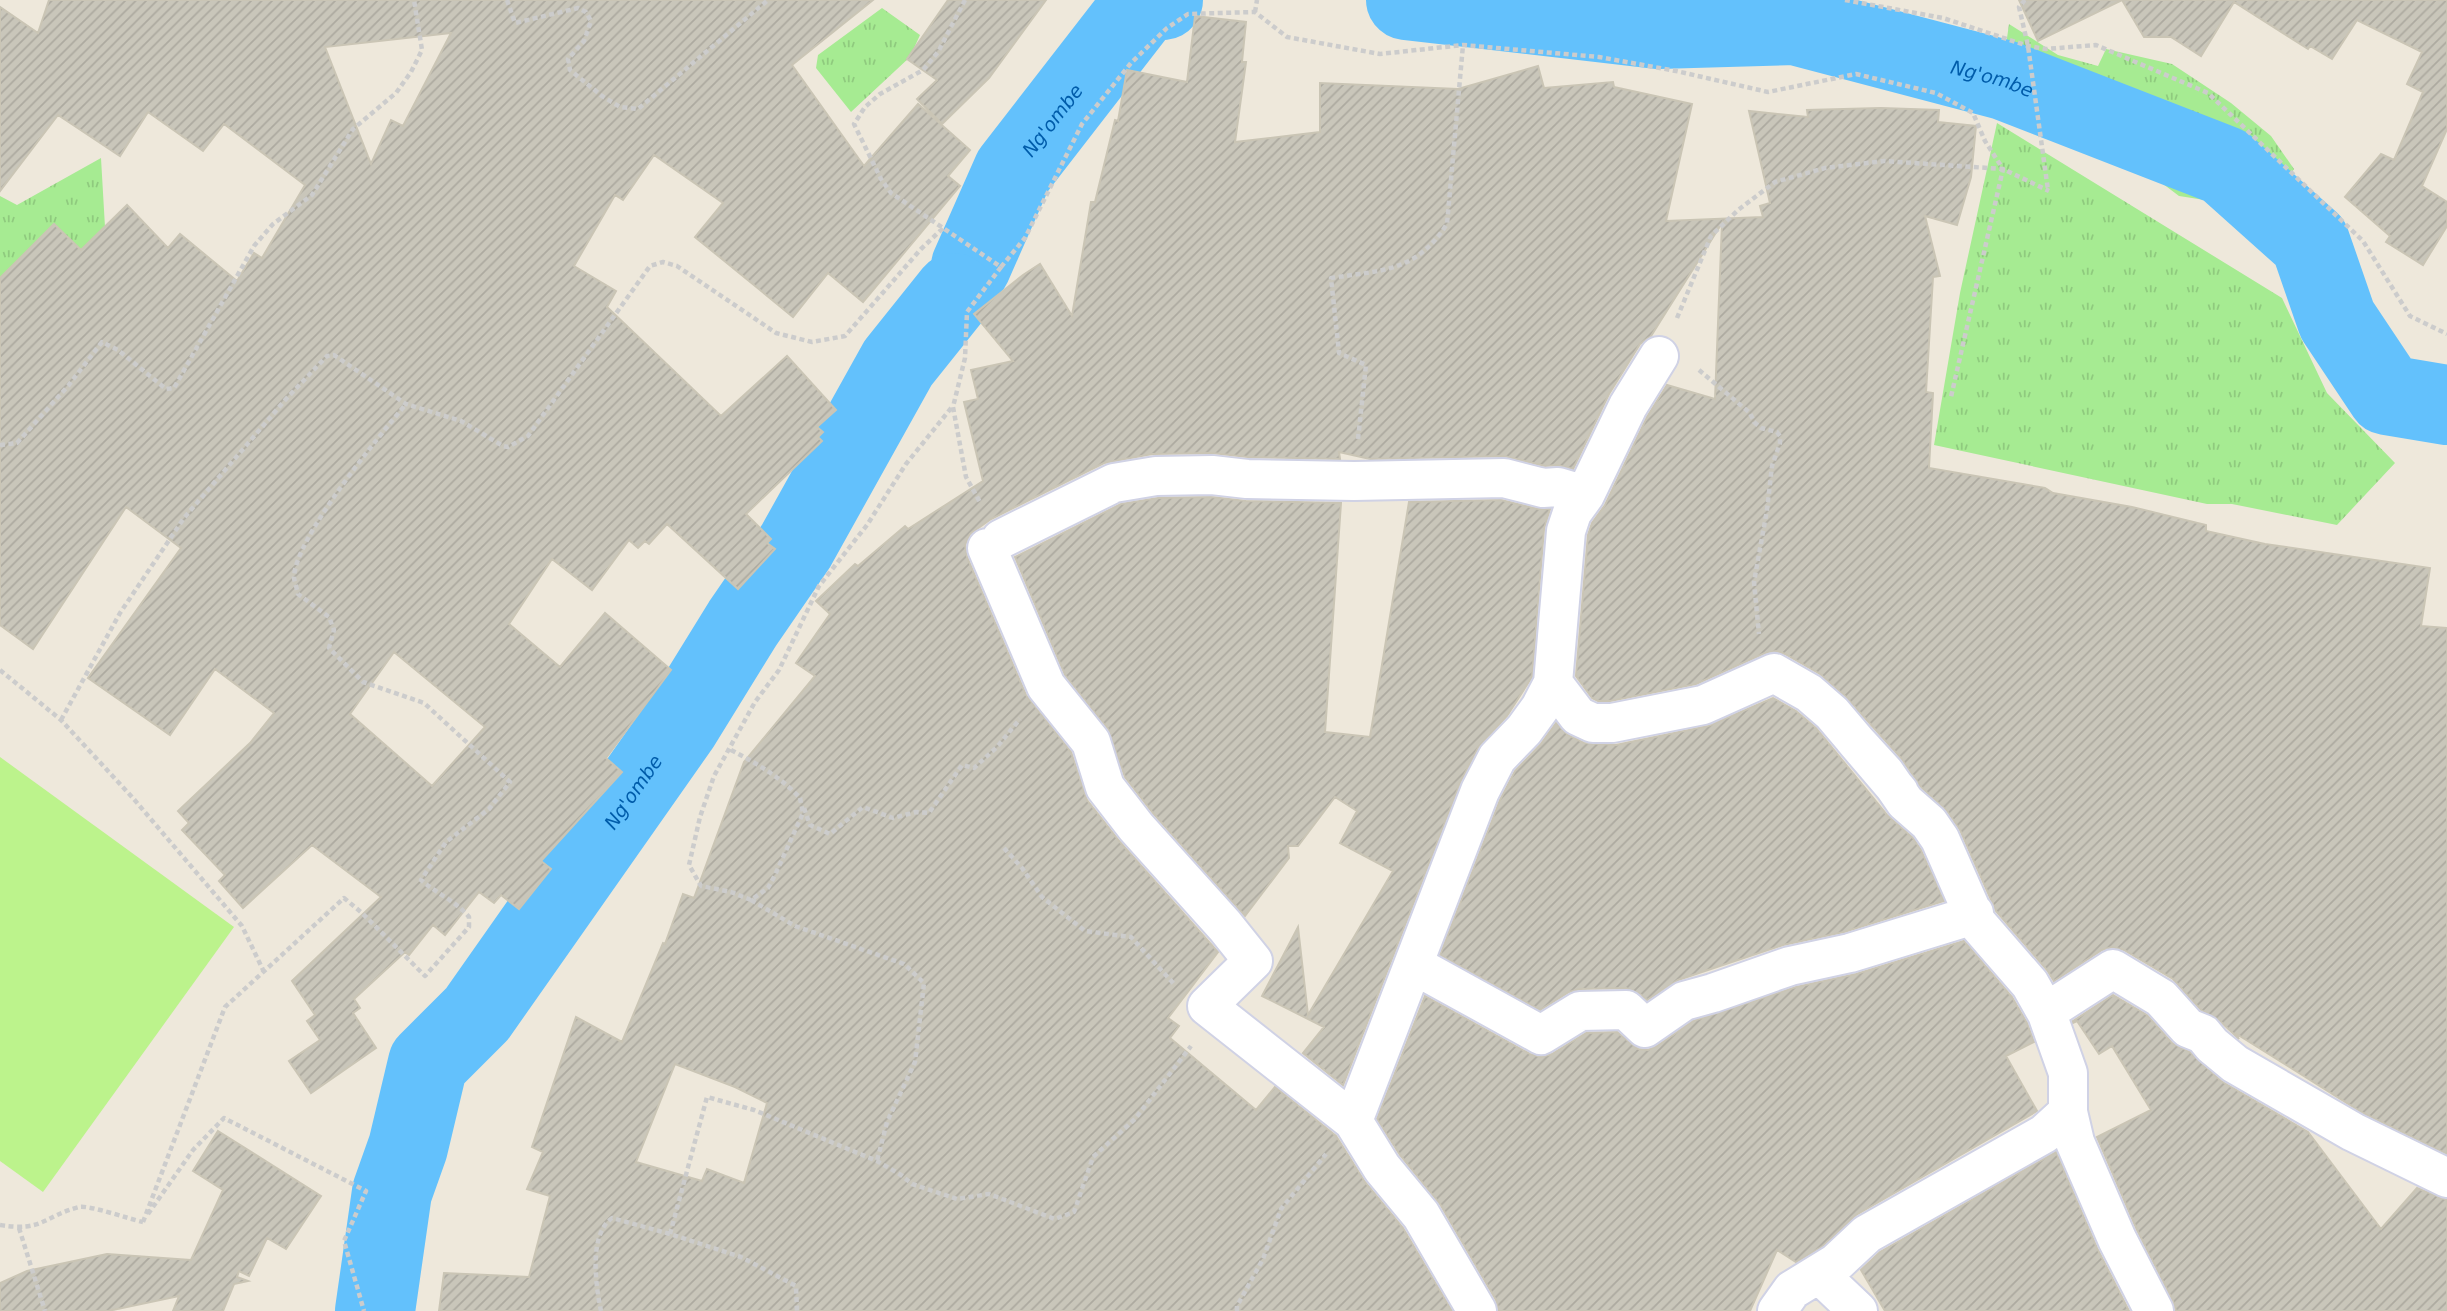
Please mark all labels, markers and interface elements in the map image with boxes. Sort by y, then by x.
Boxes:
water label: Ng'ombe [1948,55,2037,101]
water label: Ng'ombe [1017,80,1087,161]
water label: Ng'ombe [599,751,667,833]

